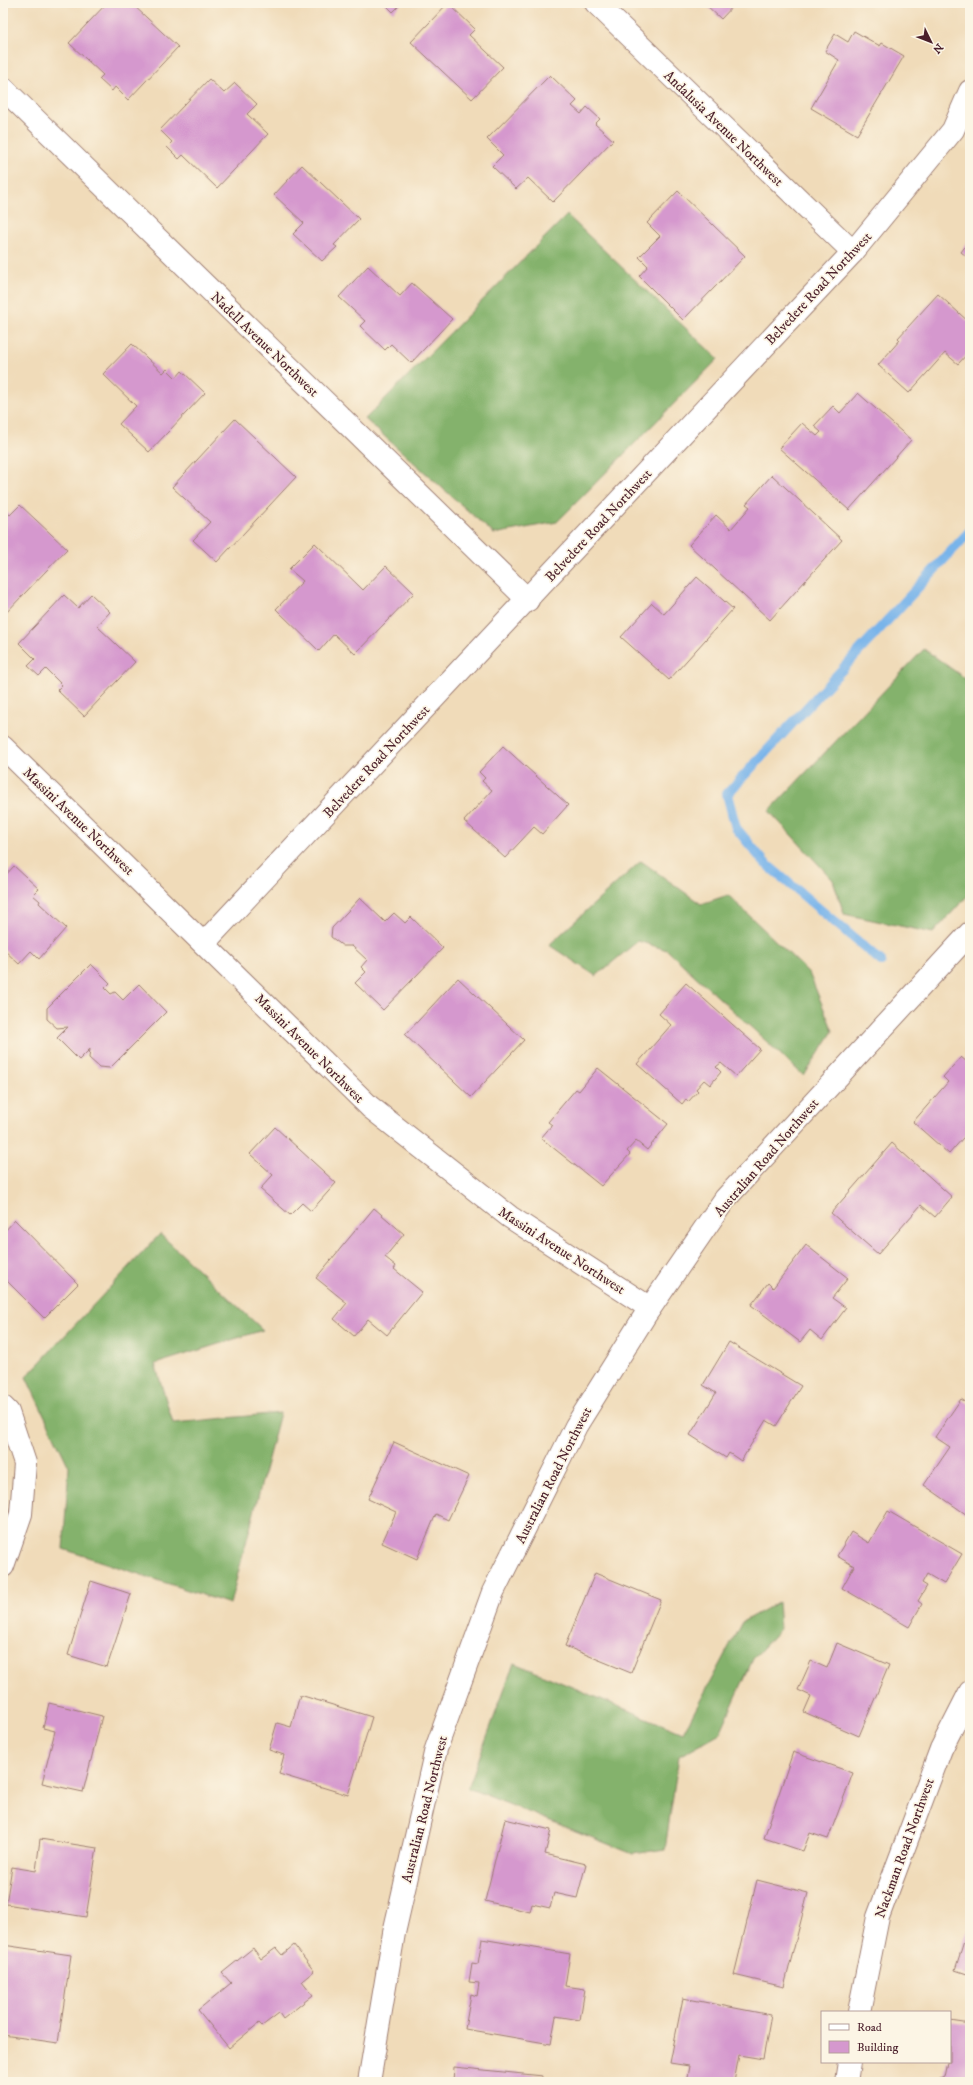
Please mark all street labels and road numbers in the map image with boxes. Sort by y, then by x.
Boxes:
street label: Andalusia Avenue Northwest [660,67,787,191]
street label: Belvedere Road Northwest [762,228,876,349]
street label: Nadell Avenue Northwest [206,288,323,401]
street label: Belvedere Road Northwest [542,465,656,586]
street label: Belvedere Road Northwest [320,701,434,822]
street label: Massini Avenue Northwest [19,764,138,880]
street label: Massini Avenue Northwest [251,990,368,1108]
street label: Australian Road Northwest [710,1094,823,1220]
street label: Massini Avenue Northwest [495,1203,629,1299]
street label: Australian Road Northwest [512,1404,596,1547]
street label: Australian Road Northwest [398,1733,452,1885]
street label: Nackman Road Northwest [871,1775,939,1921]

